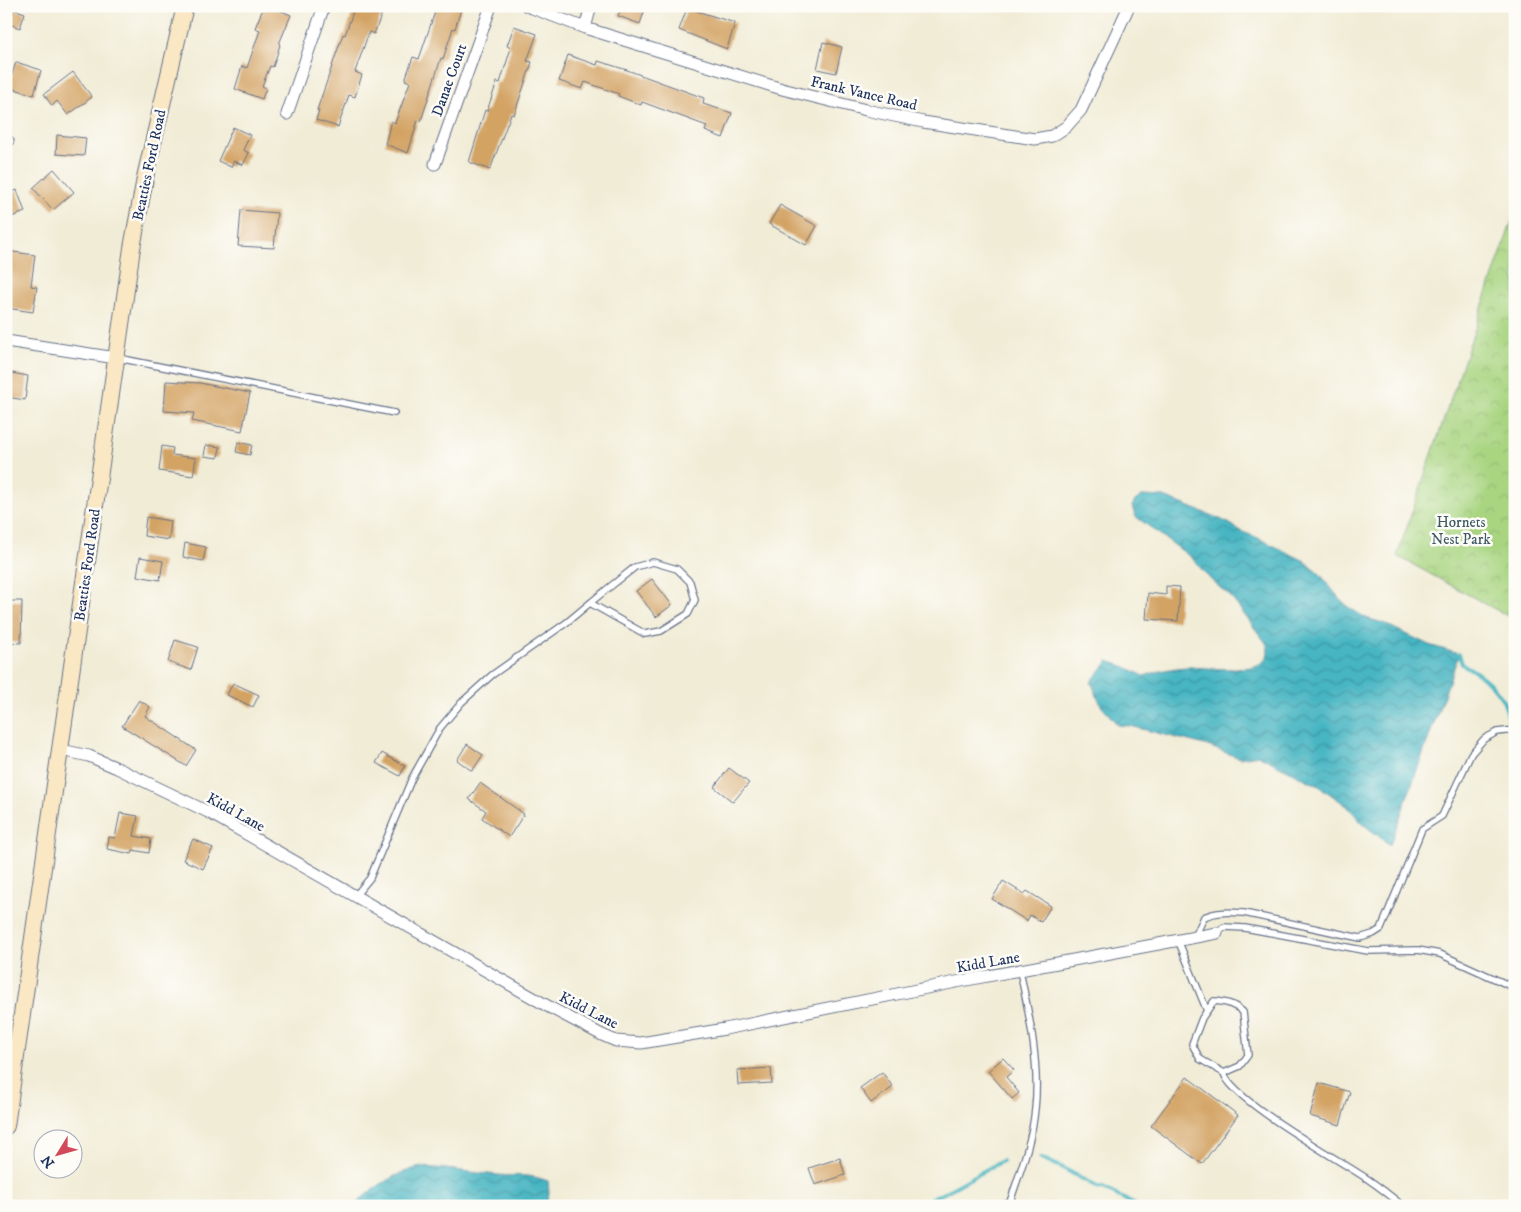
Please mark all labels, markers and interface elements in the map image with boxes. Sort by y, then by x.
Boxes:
street label: Danae Court [428,41,471,119]
street label: Frank Vance Road [809,72,919,115]
street label: Beatties Ford Road [128,107,171,222]
street label: Beatties Ford Road [70,507,105,622]
park label: Hornets Nest Park [1431,513,1491,549]
street label: Kidd Lane [203,789,268,836]
street label: Kidd Lane [955,948,1021,977]
street label: Kidd Lane [556,988,622,1033]
north arrow [32,1130,82,1180]
text: N [37,1151,59,1171]

